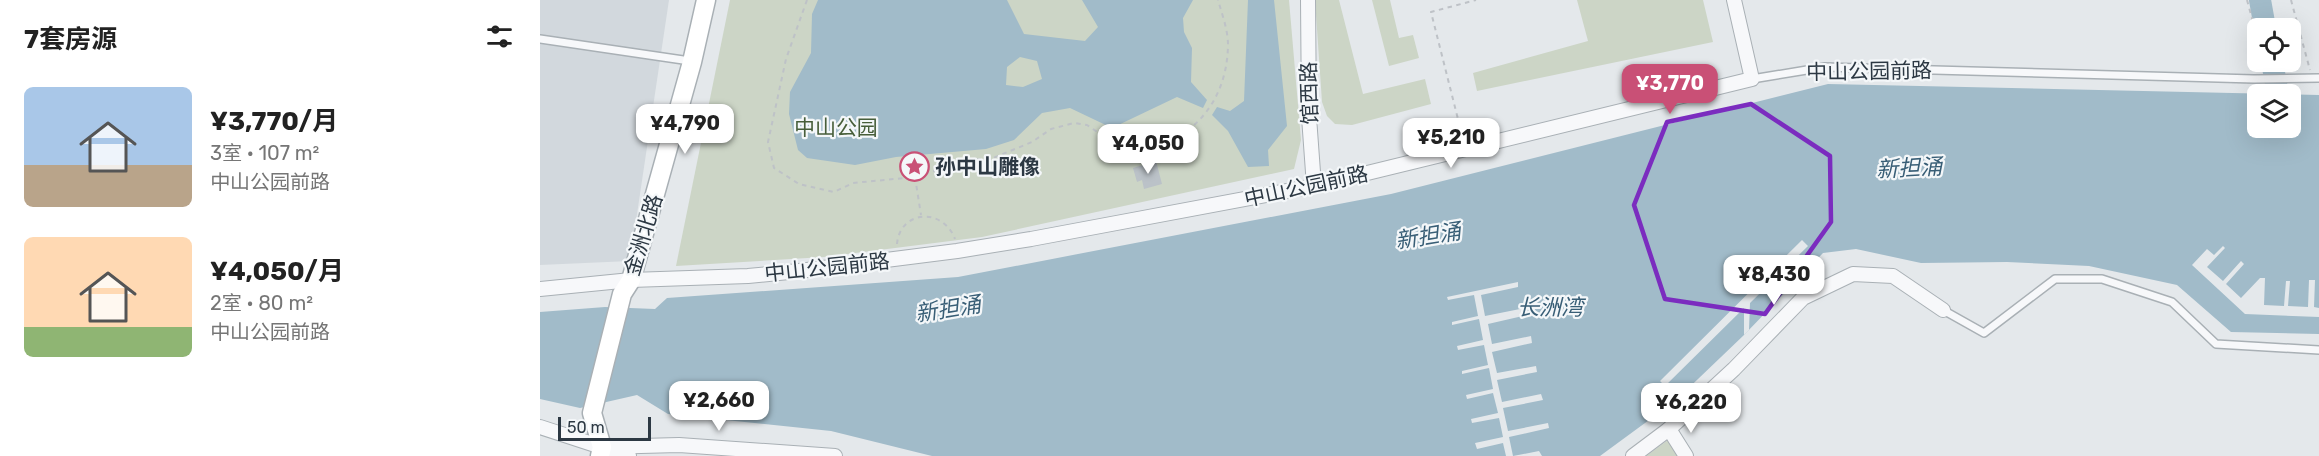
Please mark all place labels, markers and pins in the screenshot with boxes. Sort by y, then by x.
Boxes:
pin: ¥3,770 [1621,64,1719,115]
pin: ¥4,790 [636,104,734,155]
pin: ¥5,210 [1402,118,1500,169]
pin: ¥4,050 [1099,124,1197,175]
place icon: 孙中山雕像 [898,150,930,182]
place label: 孙中山雕像 [935,154,1040,179]
pin: ¥8,430 [1725,255,1823,306]
pin: ¥2,660 [670,381,768,432]
pin: ¥6,220 [1642,383,1740,434]

